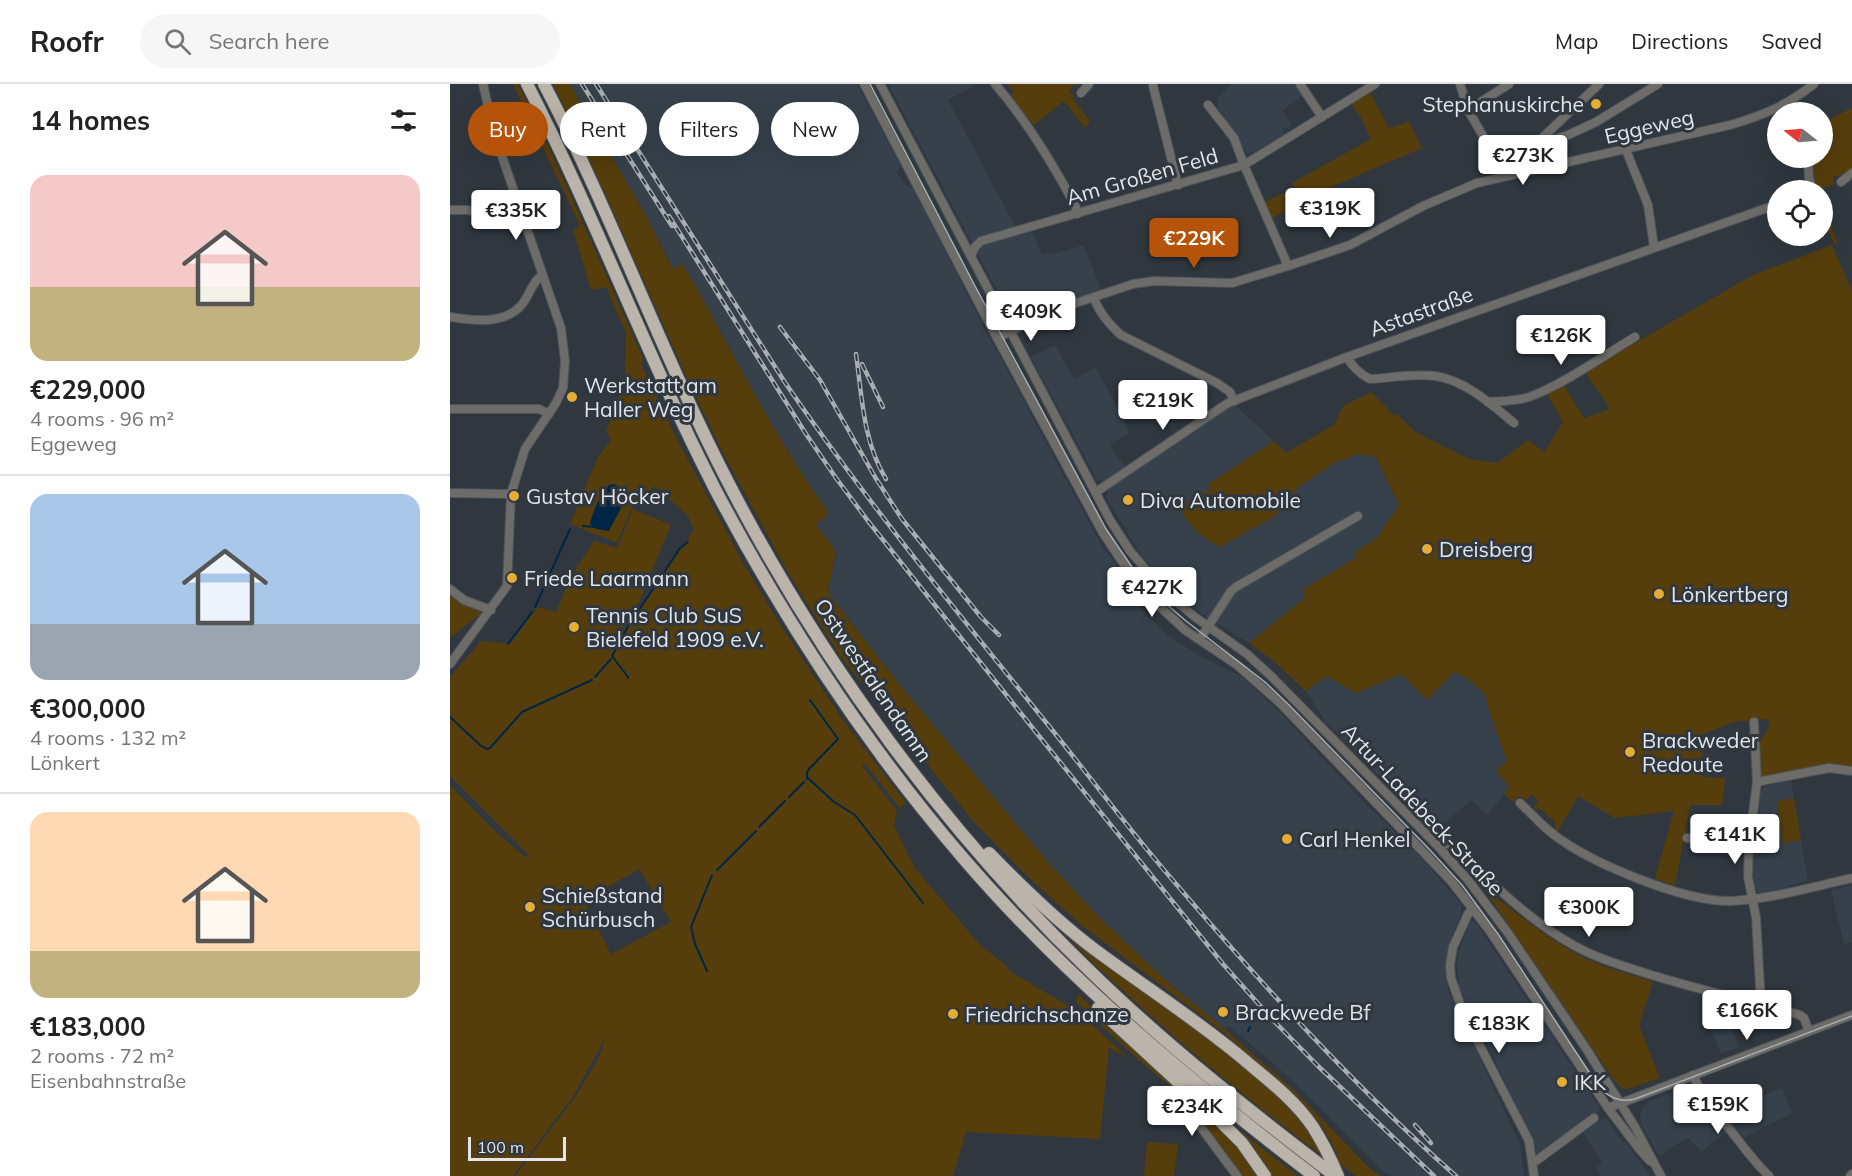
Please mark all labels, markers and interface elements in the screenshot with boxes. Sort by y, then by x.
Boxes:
search box [140,14,560,68]
text: Roofr [30,24,104,59]
icon: search [161,25,194,58]
text: Search here [209,27,330,55]
text: Map [1555,28,1598,54]
text: Directions [1631,28,1728,54]
text: Saved [1761,28,1822,54]
place label: Stephanuskirche [1423,91,1584,117]
marker: Stephanuskirche [1589,97,1603,111]
chip: Buy [468,102,548,156]
chip: Rent [560,102,647,156]
chip: Filters [659,102,759,156]
chip: New [771,102,859,156]
north arrow [1767,102,1833,168]
map controls [1767,102,1833,246]
street label: Eggeweg [1602,103,1696,149]
text: 14 homes [30,104,150,137]
icon: filters [387,104,420,137]
pin: €273K [1481,135,1565,186]
street label: Am Großen Feld [1063,142,1221,210]
text: €273K [1492,142,1554,167]
button: locate [1767,180,1833,246]
pin: €319K [1288,188,1372,239]
pin: €335K [474,190,558,241]
text: €319K [1299,195,1361,220]
text: €335K [485,197,547,222]
icon: home [171,214,279,322]
pin: €229K [1152,218,1236,269]
text: €229K [1163,225,1225,250]
street label: Astastraße [1366,280,1476,342]
pin: €409K [989,291,1073,342]
text: €409K [1000,298,1062,323]
pin: €126K [1519,315,1603,366]
text: €126K [1530,322,1592,347]
place label: Werkstatt am Haller Weg [584,372,717,422]
text: €229,000 [30,373,146,406]
pin: €219K [1121,380,1205,431]
text: €219K [1132,387,1194,412]
marker: Werkstatt am Haller Weg [565,390,579,404]
text: 4 rooms · 96 m² [30,406,174,431]
text: Eggeweg [30,431,117,456]
place label: Gustav Höcker [526,483,669,509]
place label: Diva Automobile [1140,487,1301,513]
marker: Gustav Höcker [507,489,521,503]
marker: Diva Automobile [1121,493,1135,507]
icon: home [171,533,279,641]
place label: Dreisberg [1439,536,1533,562]
marker: Dreisberg [1420,542,1434,556]
place label: Friede Laarmann [524,565,689,591]
pin: €427K [1110,567,1194,618]
marker: Friede Laarmann [505,571,519,585]
text: €427K [1121,574,1183,599]
place label: Lönkertberg [1671,581,1788,607]
marker: Lönkertberg [1652,587,1666,601]
street label: Ostwestfalendamm [810,593,938,767]
place label: Tennis Club SuS Bielefeld 1909 e.V. [586,602,764,652]
marker: Tennis Club SuS Bielefeld 1909 e.V. [567,620,581,634]
text: €300,000 [30,692,146,725]
street label: Artur-Ladebeck-Straße [1337,718,1509,900]
text: 4 rooms · 132 m² [30,725,186,750]
place label: Brackweder Redoute [1642,727,1759,777]
marker: Brackweder Redoute [1623,745,1637,759]
text: Lönkert [30,750,100,775]
pin: €141K [1693,814,1777,865]
text: €141K [1704,821,1766,846]
place label: Carl Henkel [1299,826,1411,852]
marker: Carl Henkel [1280,832,1294,846]
icon: home [171,851,279,959]
place label: Schießstand Schürbusch [542,882,663,932]
pin: €300K [1547,887,1631,938]
text: €300K [1558,894,1620,919]
marker: Schießstand Schürbusch [523,900,537,914]
pin: €166K [1705,990,1789,1041]
text: €166K [1716,997,1778,1022]
place label: Brackwede Bf [1235,999,1372,1025]
place label: Friedrichschanze [965,1001,1129,1027]
pin: €183K [1457,1003,1541,1054]
marker: Brackwede Bf [1216,1005,1230,1019]
marker: Friedrichschanze [946,1007,960,1021]
text: €183,000 [30,1010,146,1043]
text: €183K [1468,1010,1530,1035]
text: 2 rooms · 72 m² [30,1043,174,1068]
text: Eisenbahnstraße [30,1068,186,1093]
place label: IKK [1574,1069,1607,1095]
marker: IKK [1555,1075,1569,1089]
pin: €159K [1676,1084,1760,1135]
pin: €234K [1150,1086,1234,1137]
text: €159K [1687,1091,1749,1116]
text: €234K [1161,1093,1223,1118]
scale bar [468,1134,566,1162]
text: 100 m [477,1137,524,1157]

